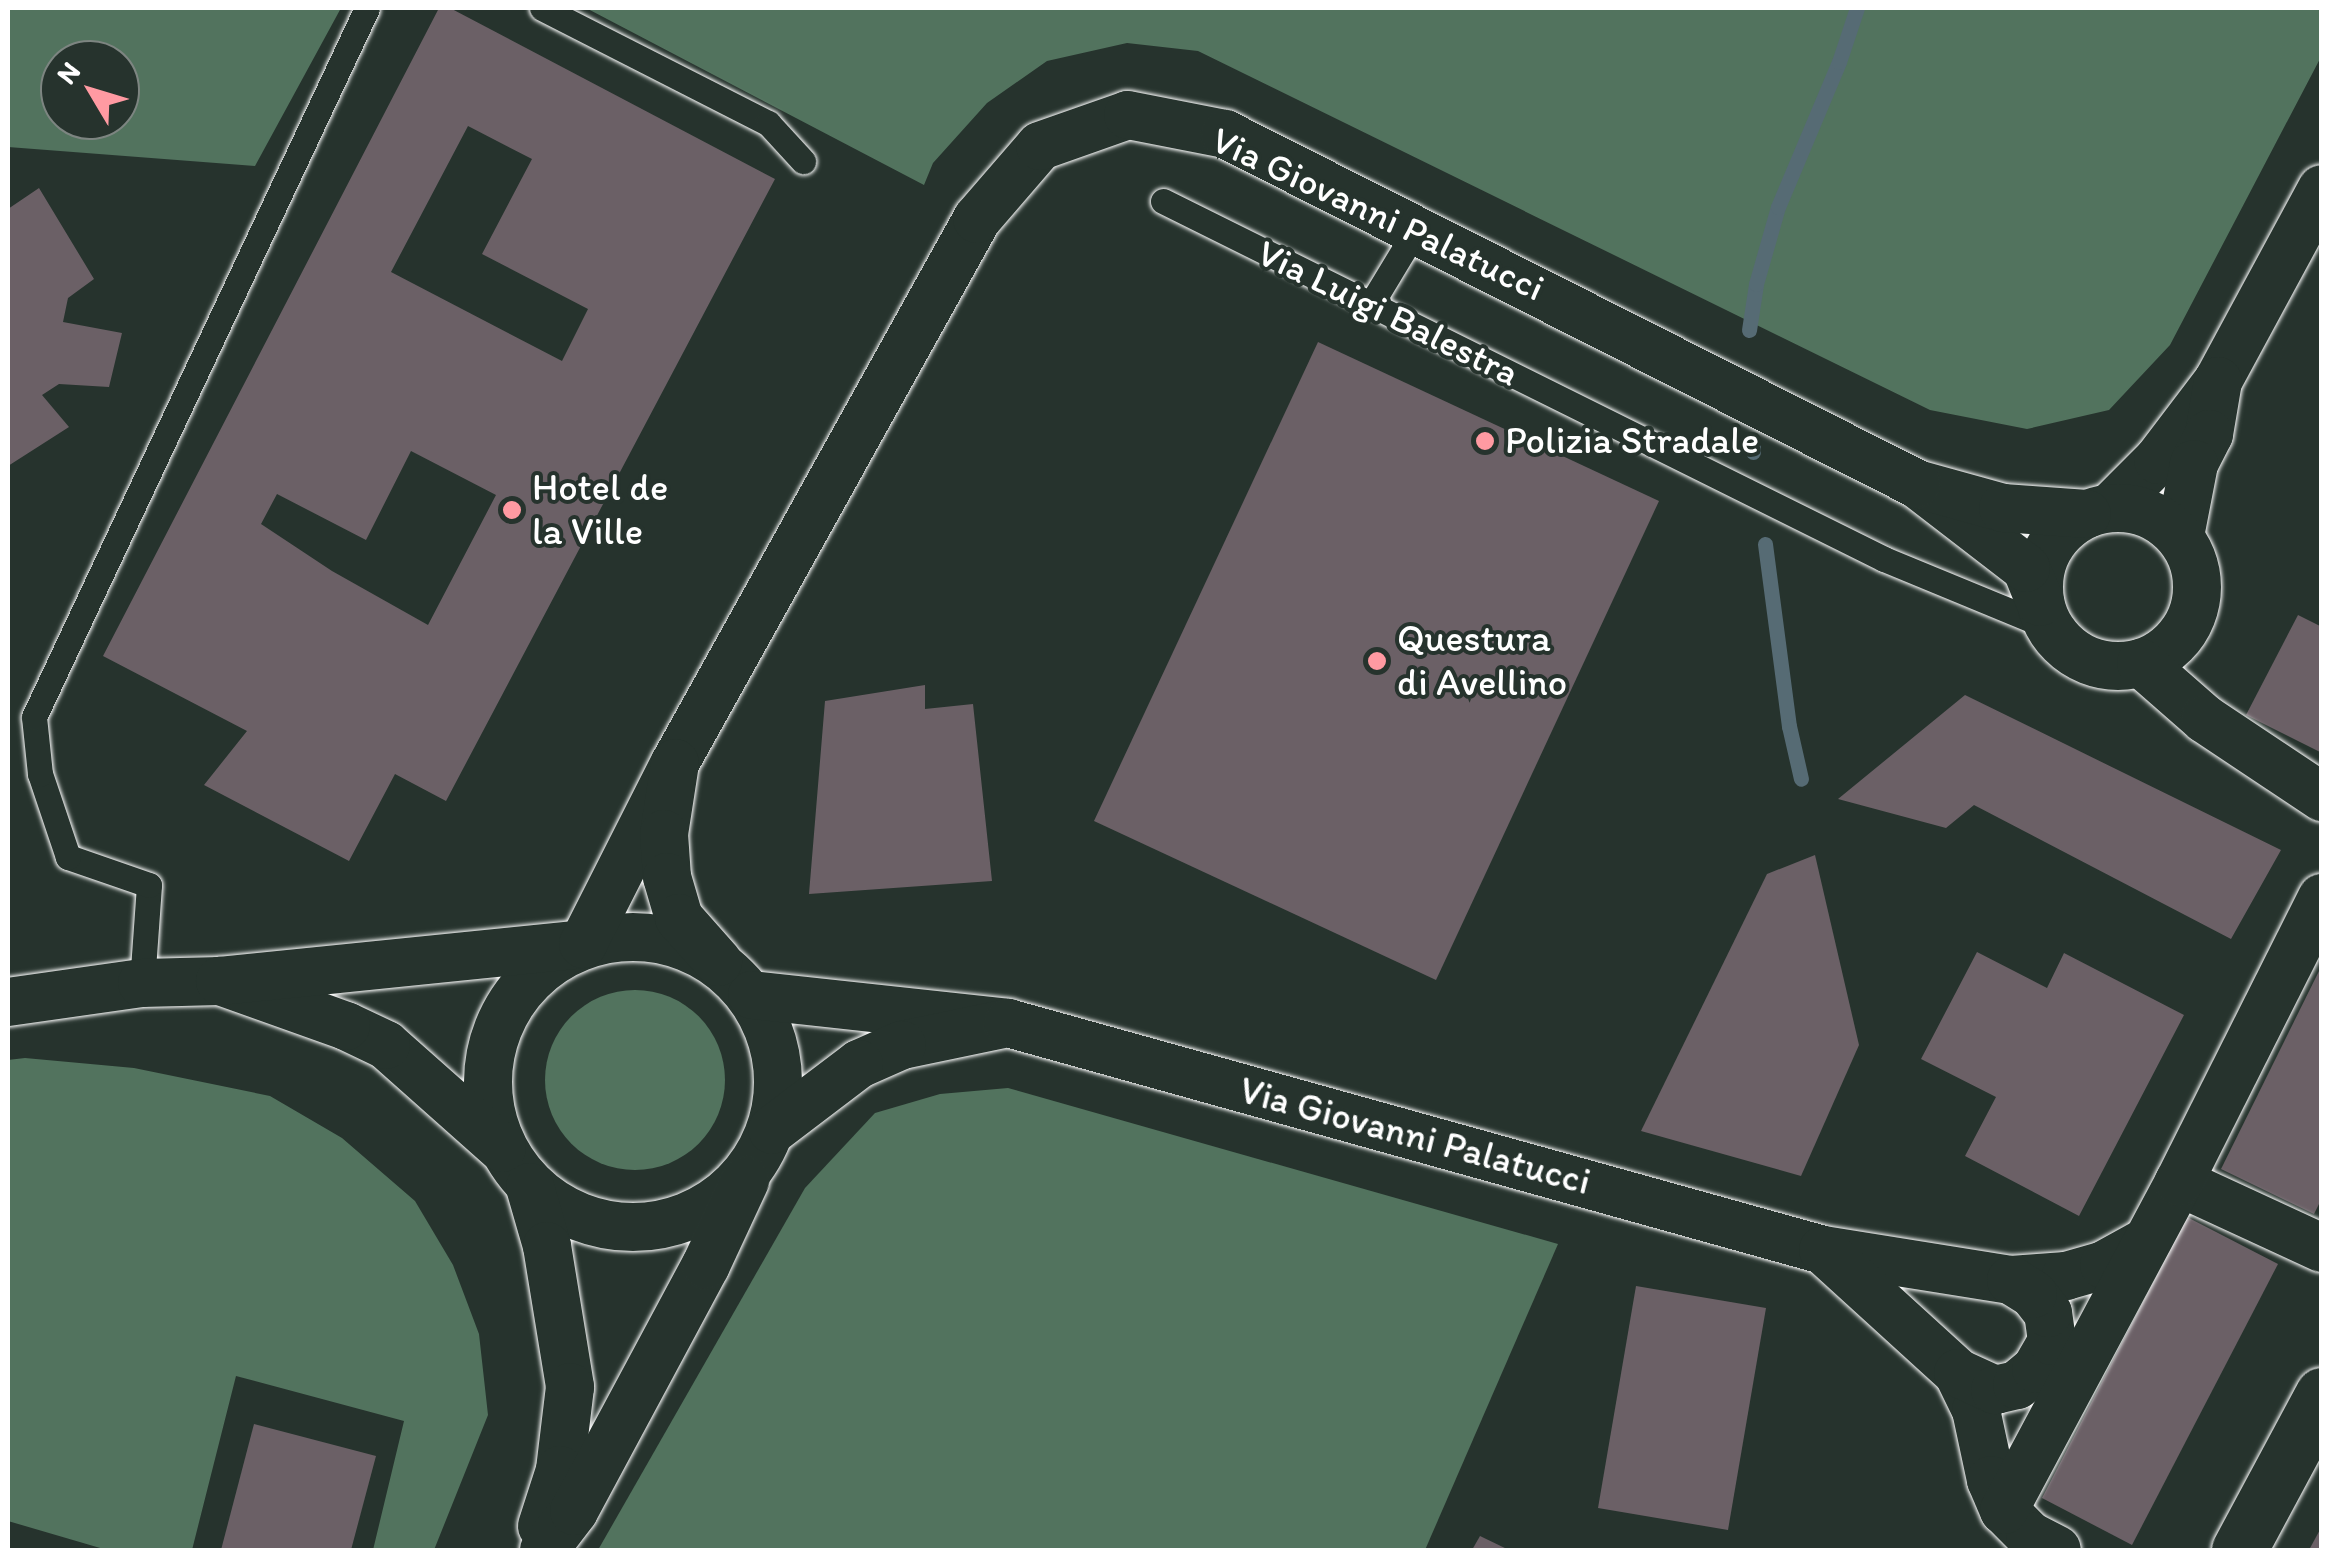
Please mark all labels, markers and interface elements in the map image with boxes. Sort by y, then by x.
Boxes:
north arrow [40,40,140,140]
text: N [49,55,87,91]
street label: Via Giovanni Palatucci [1204,117,1552,311]
street label: Via Luigi Balestra [1250,230,1526,396]
place label: Polizia Stradale [1505,418,1759,464]
marker: Polizia Stradale [1474,430,1496,452]
place label: Hotel de la Ville [532,465,668,554]
marker: Hotel de la Ville [501,499,523,521]
place label: Questura di Avellino [1397,616,1568,706]
marker: Questura di Avellino [1366,650,1388,672]
street label: Via Giovanni Palatucci [1234,1067,1596,1205]

